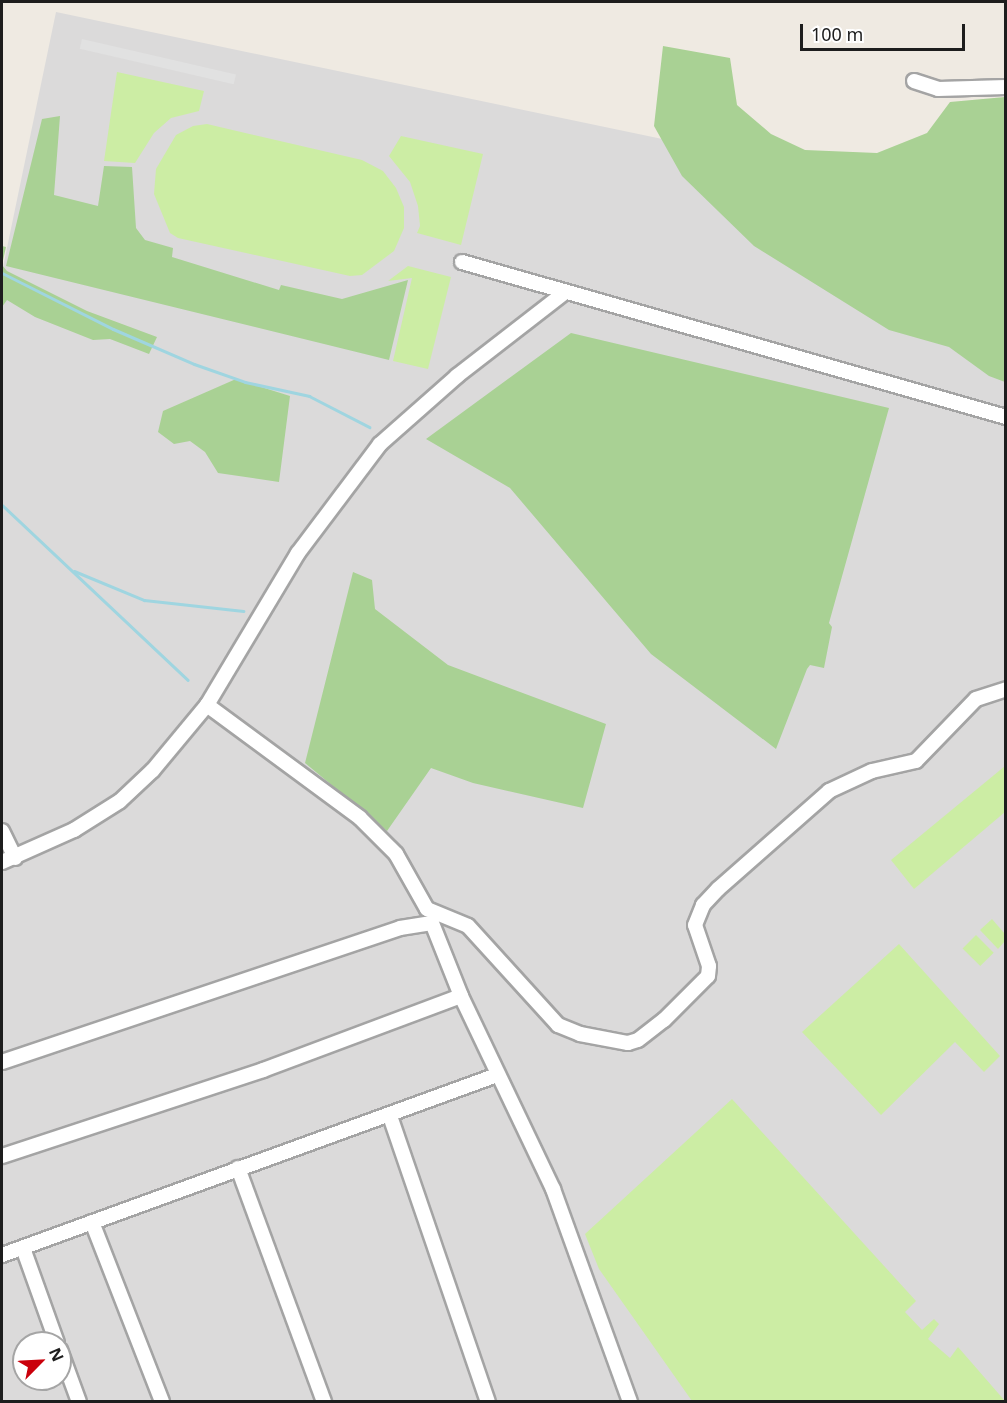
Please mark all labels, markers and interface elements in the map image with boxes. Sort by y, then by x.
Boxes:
scale bar [803,12,968,50]
text: 100 m [811,22,863,46]
north arrow [12,1331,72,1391]
text: N [44,1344,69,1365]

